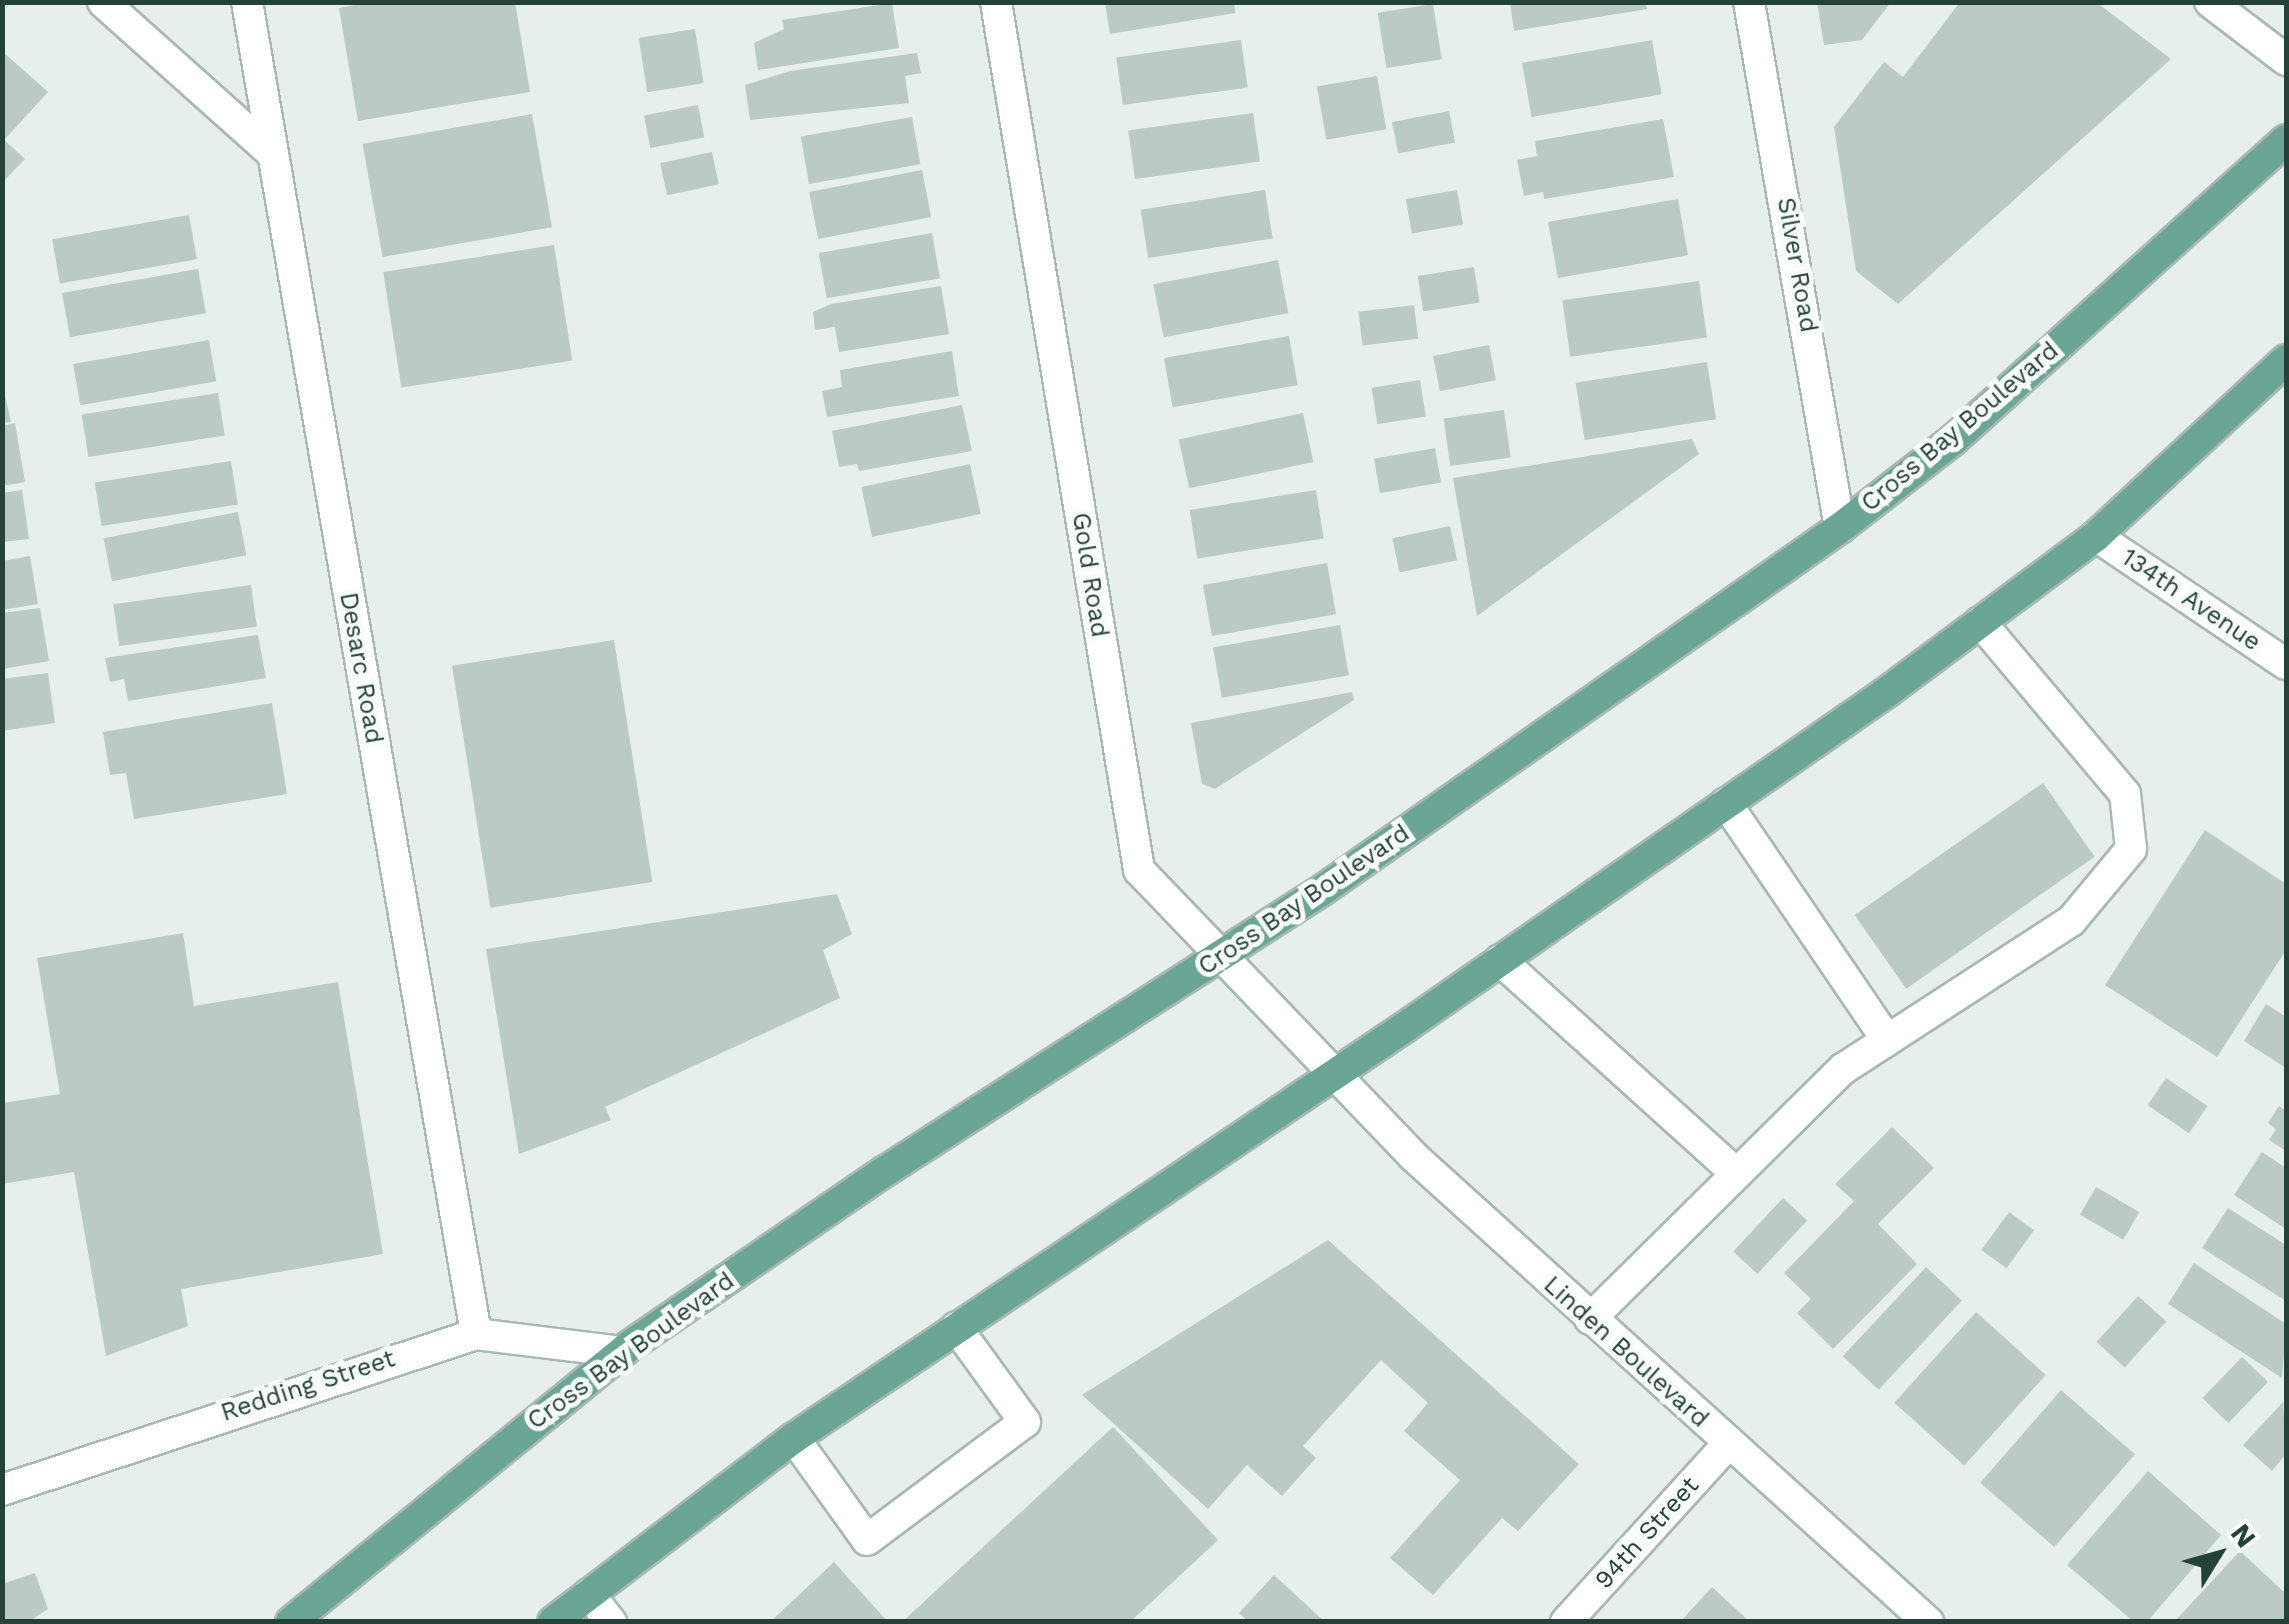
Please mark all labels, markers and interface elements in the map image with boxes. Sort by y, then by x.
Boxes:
street label: Silver Road [1770,195,1824,335]
street label: Cross Bay Boulevard [1855,336,2065,518]
street label: Gold Road [1065,510,1115,640]
street label: 134th Avenue [2115,542,2267,658]
street label: Desarc Road [333,590,389,746]
street label: Cross Bay Boulevard [1192,818,1416,982]
street label: Cross Bay Boulevard [522,1266,740,1436]
street label: Linden Boulevard [1537,1270,1715,1434]
street label: Redding Street [217,1344,399,1428]
street label: 94th Street [1589,1471,1705,1595]
north arrow [2169,1504,2269,1604]
text: N [2224,1517,2263,1554]

